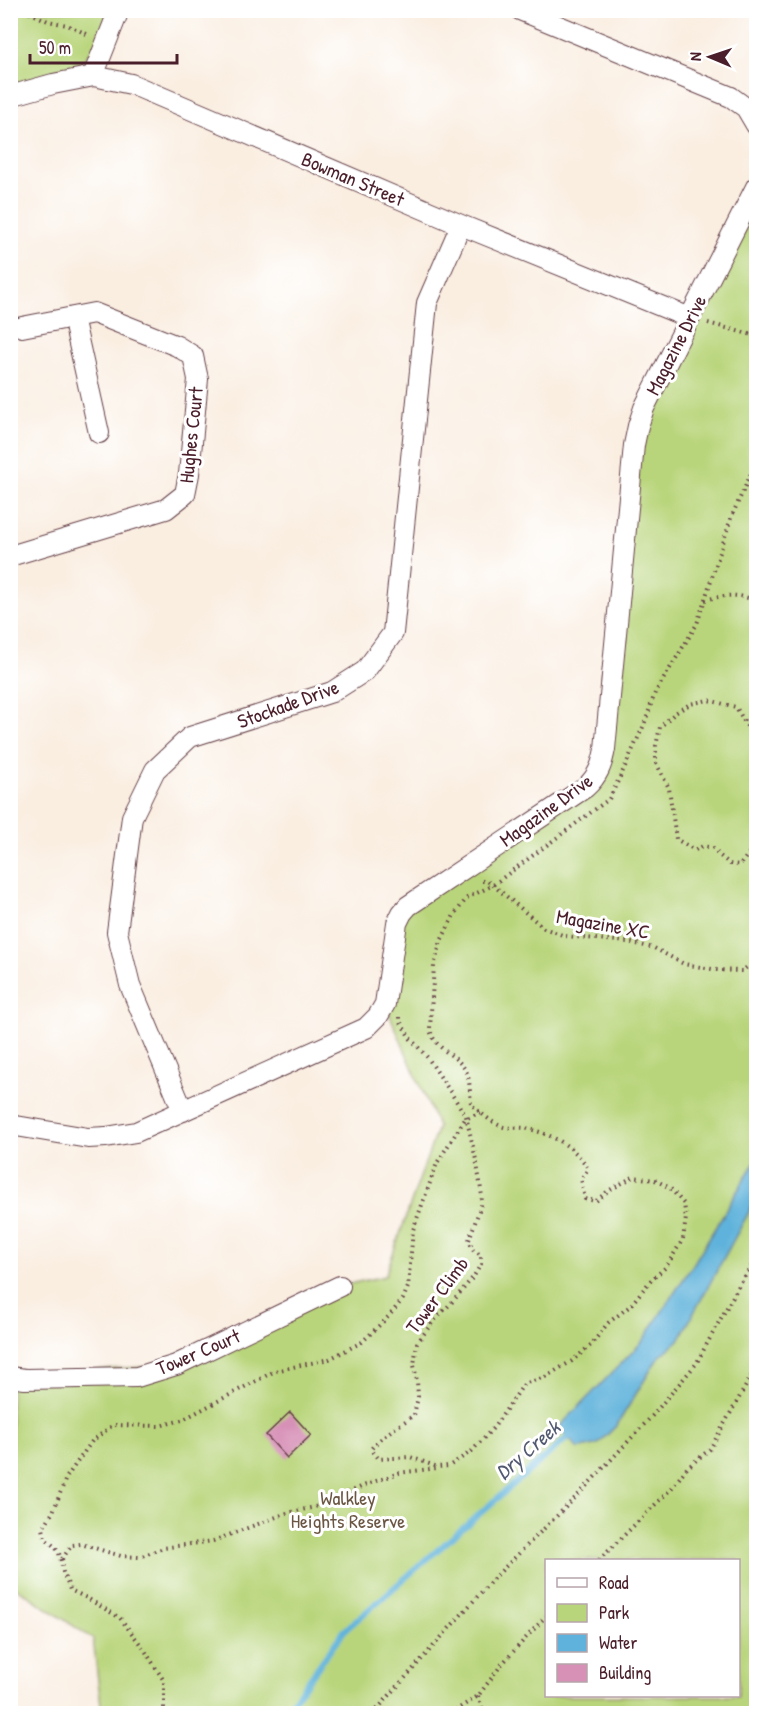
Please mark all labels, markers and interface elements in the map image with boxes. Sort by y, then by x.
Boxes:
scale bar [30,27,177,65]
north arrow [680,27,740,87]
text: 50 m [39,35,71,60]
text: N [684,51,706,61]
street label: Bowman Street [298,145,410,213]
street label: Magazine Drive [639,290,712,399]
street label: Hughes Court [172,384,209,484]
street label: Stockade Drive [233,673,342,734]
street label: Magazine Drive [494,767,598,852]
street label: Magazine XC [554,902,652,945]
street label: Tower Climb [399,1251,474,1339]
street label: Tower Court [152,1321,245,1381]
water label: Dry Creek [489,1412,568,1486]
park label: Walkley Heights Reserve [291,1484,405,1534]
legend [545,1559,740,1697]
text: Road [599,1570,629,1595]
text: Park [599,1600,630,1625]
text: Water [599,1630,637,1655]
text: Building [599,1660,651,1685]

